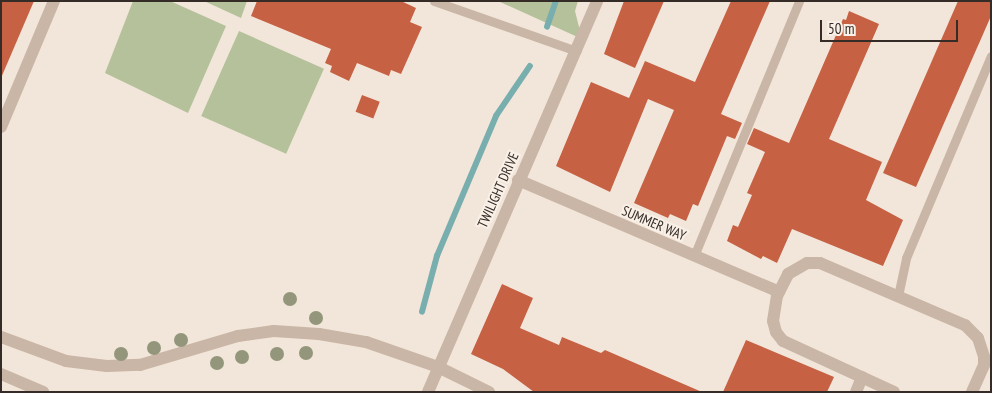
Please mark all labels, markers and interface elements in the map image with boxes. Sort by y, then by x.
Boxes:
scale bar [822,10,960,42]
text: 50 m [828,19,854,38]
street label: TWILIGHT DRIVE [474,149,522,231]
street label: SUMMER WAY [619,202,689,244]

